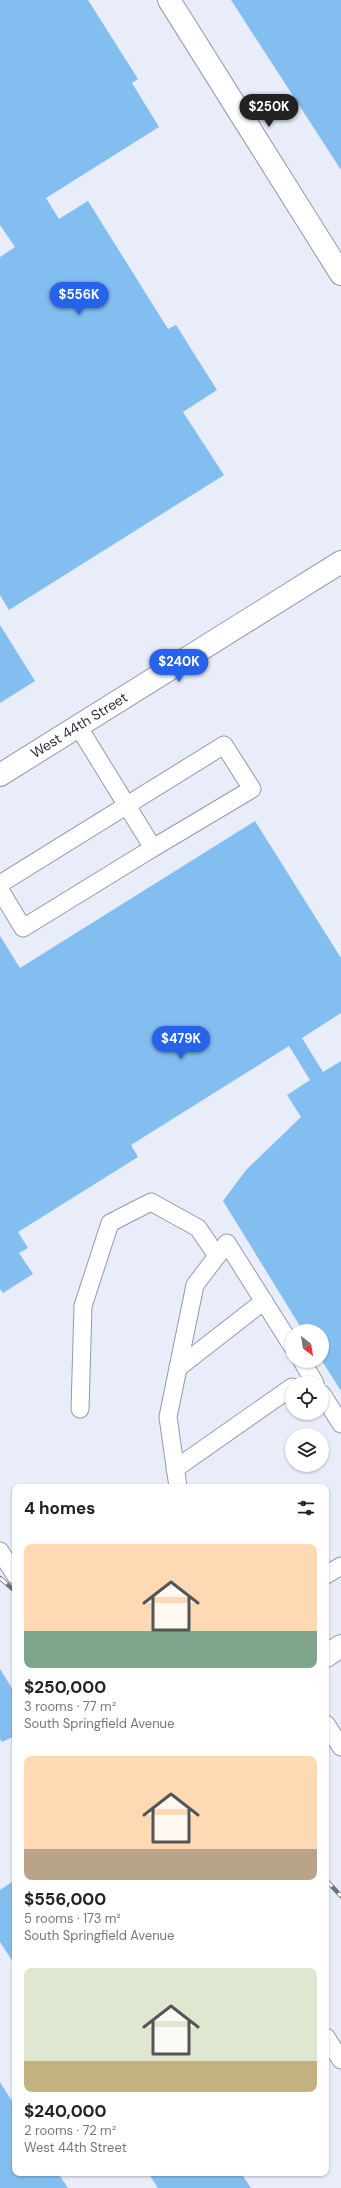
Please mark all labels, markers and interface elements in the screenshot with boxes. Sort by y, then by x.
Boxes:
pin: $250K [241,94,297,128]
text: $250K [248,98,290,115]
pin: $556K [51,282,107,316]
text: $556K [59,286,99,303]
pin: $240K [151,649,207,683]
text: $240K [158,653,200,670]
street label: West 44th Street [27,688,131,762]
pin: $479K [153,1026,209,1060]
text: $479K [161,1030,201,1047]
north arrow [285,1324,329,1368]
map controls [285,1324,329,1472]
button: locate [285,1376,329,1420]
button: layers [285,1428,329,1472]
text: 4 homes [24,1497,95,1519]
icon: filters [295,1497,317,1519]
icon: home [135,1570,207,1642]
text: $250,000 [24,1676,106,1698]
text: 3 rooms · 77 m² [24,1698,116,1715]
text: South Springfield Avenue [24,1715,174,1732]
icon: home [135,1782,207,1854]
text: $556,000 [24,1888,106,1910]
text: 5 rooms · 173 m² [24,1910,121,1927]
text: South Springfield Avenue [24,1927,174,1944]
icon: home [135,1994,207,2066]
text: $240,000 [24,2100,107,2122]
text: 2 rooms · 72 m² [24,2122,116,2139]
text: West 44th Street [24,2139,127,2156]

